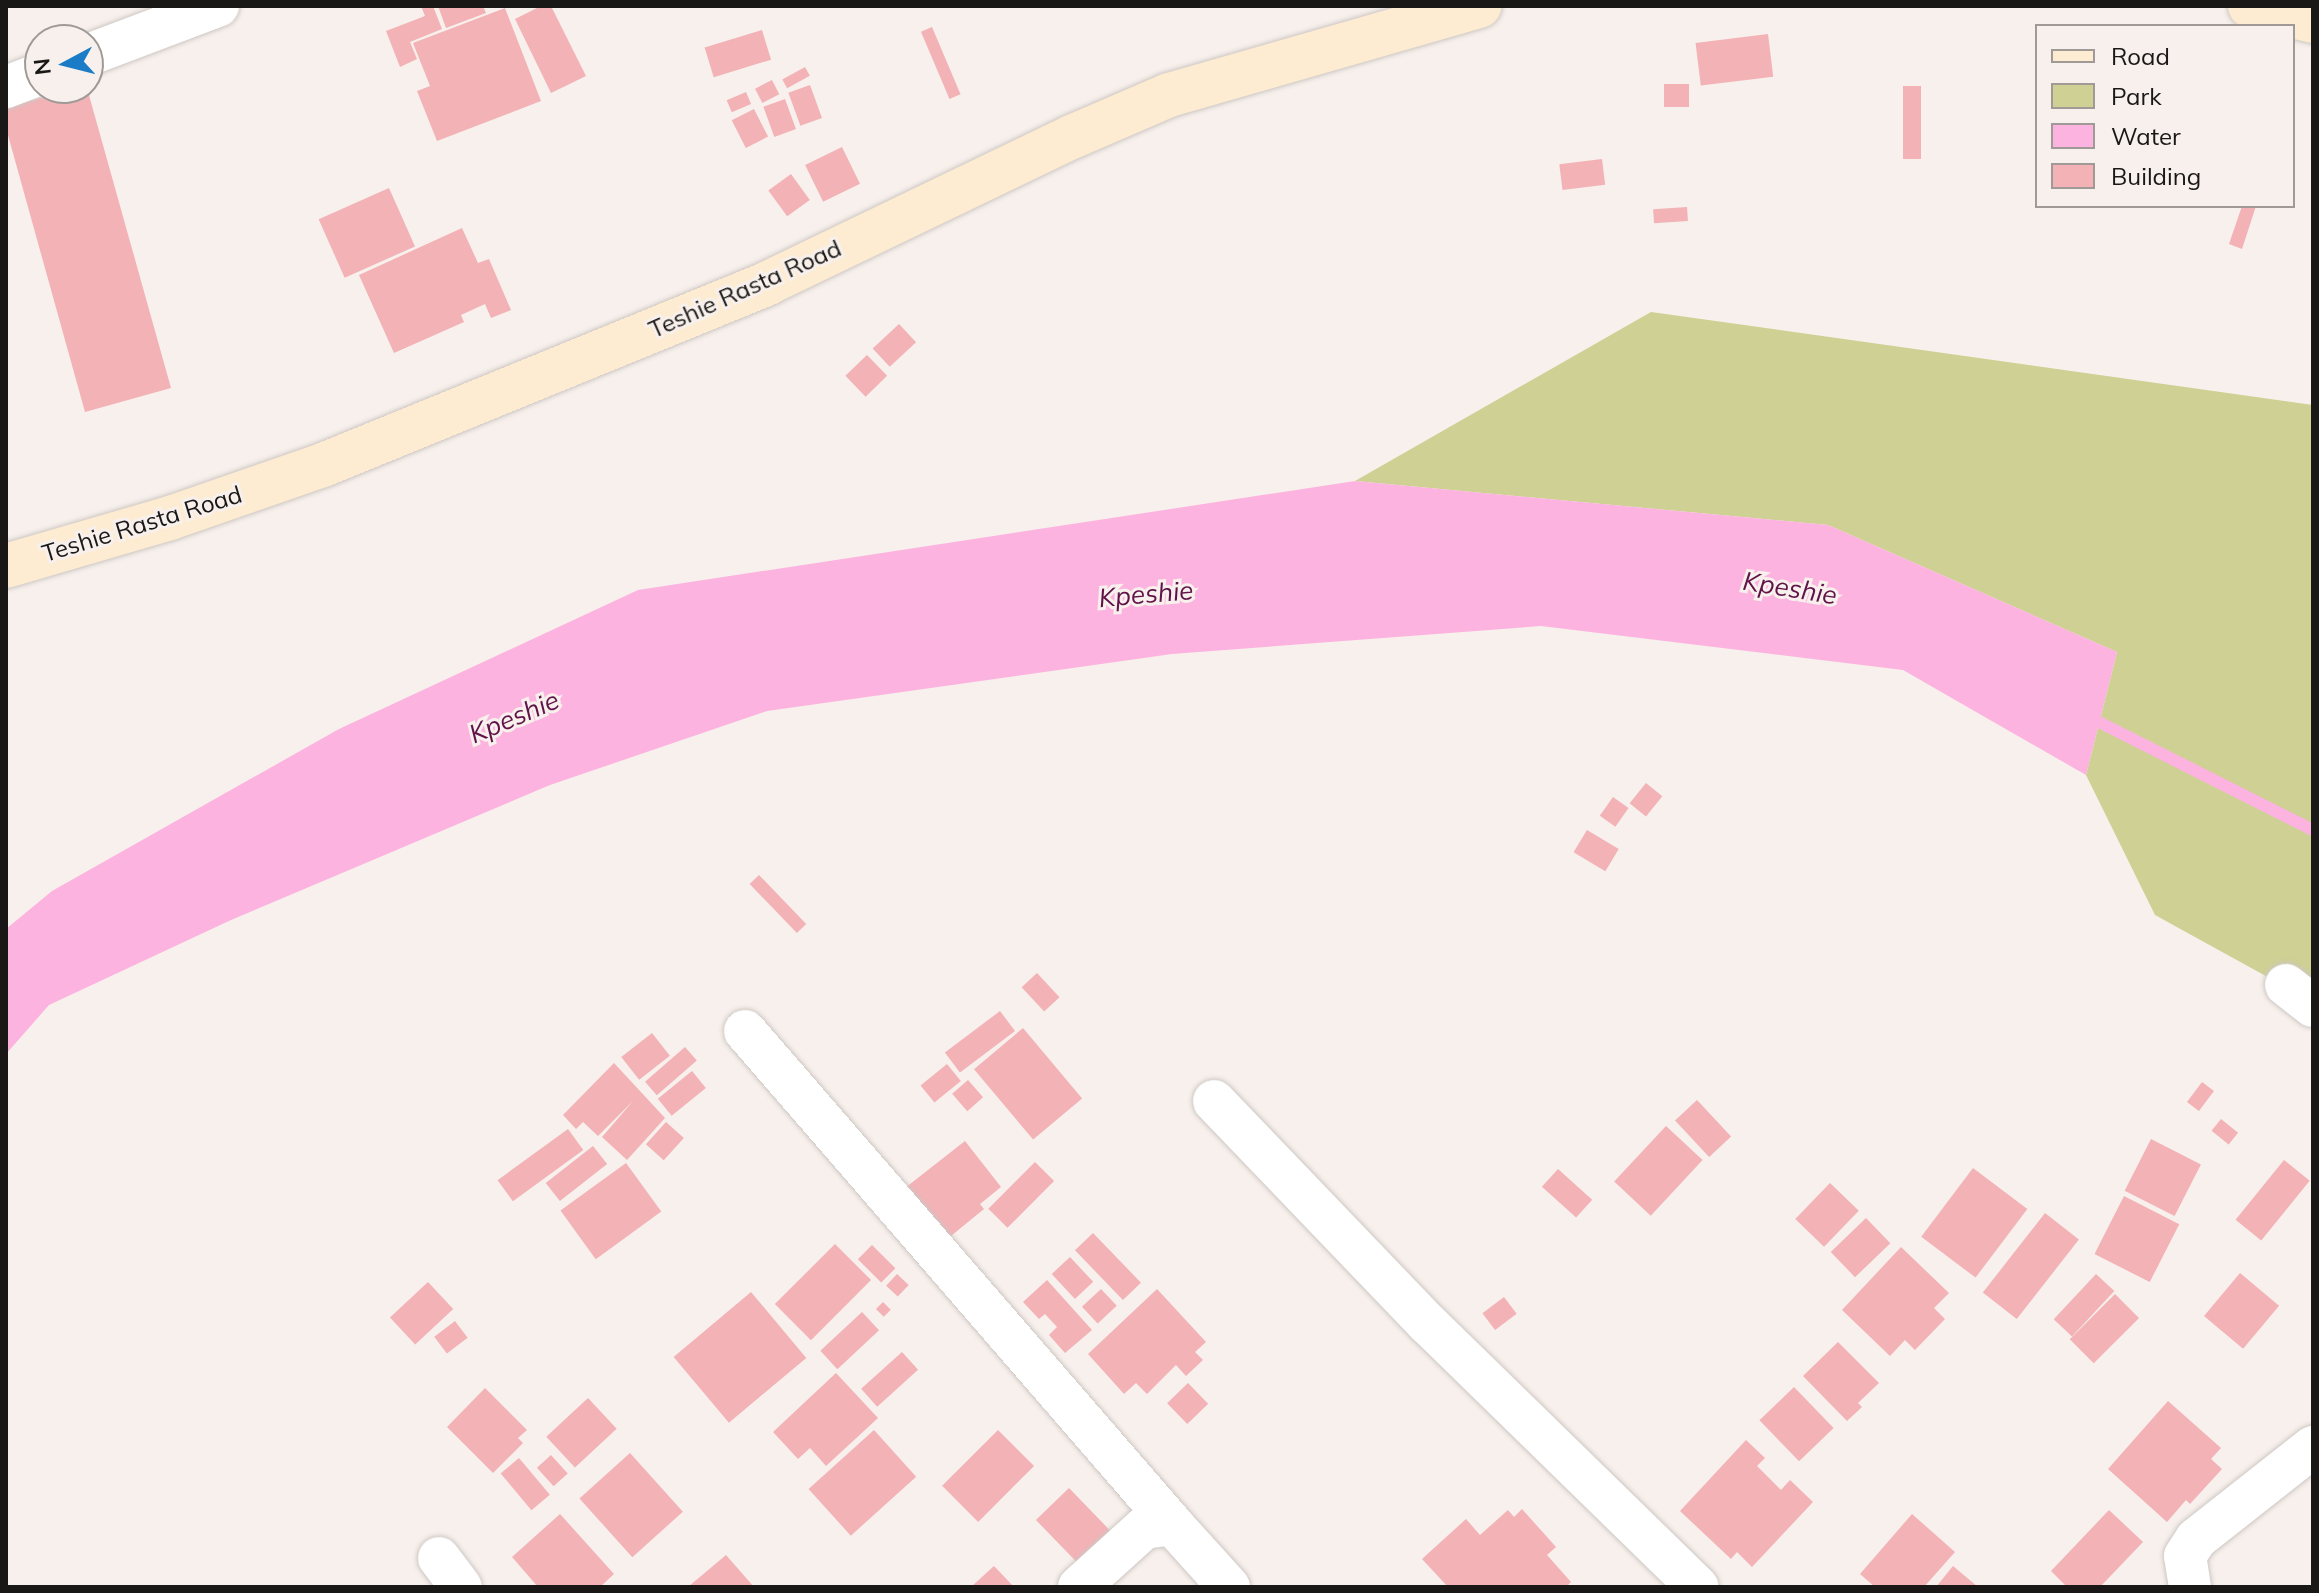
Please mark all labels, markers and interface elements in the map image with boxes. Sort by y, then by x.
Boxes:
north arrow [24,24,104,104]
legend [2035,24,2295,208]
text: Road [2111,41,2170,71]
text: N [27,57,57,77]
text: Park [2111,81,2162,111]
text: Water [2111,121,2181,151]
text: Building [2111,161,2201,191]
street label: Teshie Rasta Road [644,234,846,344]
street label: Teshie Rasta Road [39,480,245,568]
water label: Kpeshie [1741,565,1839,611]
water label: Kpeshie [1097,574,1195,614]
water label: Kpeshie [464,684,564,750]

